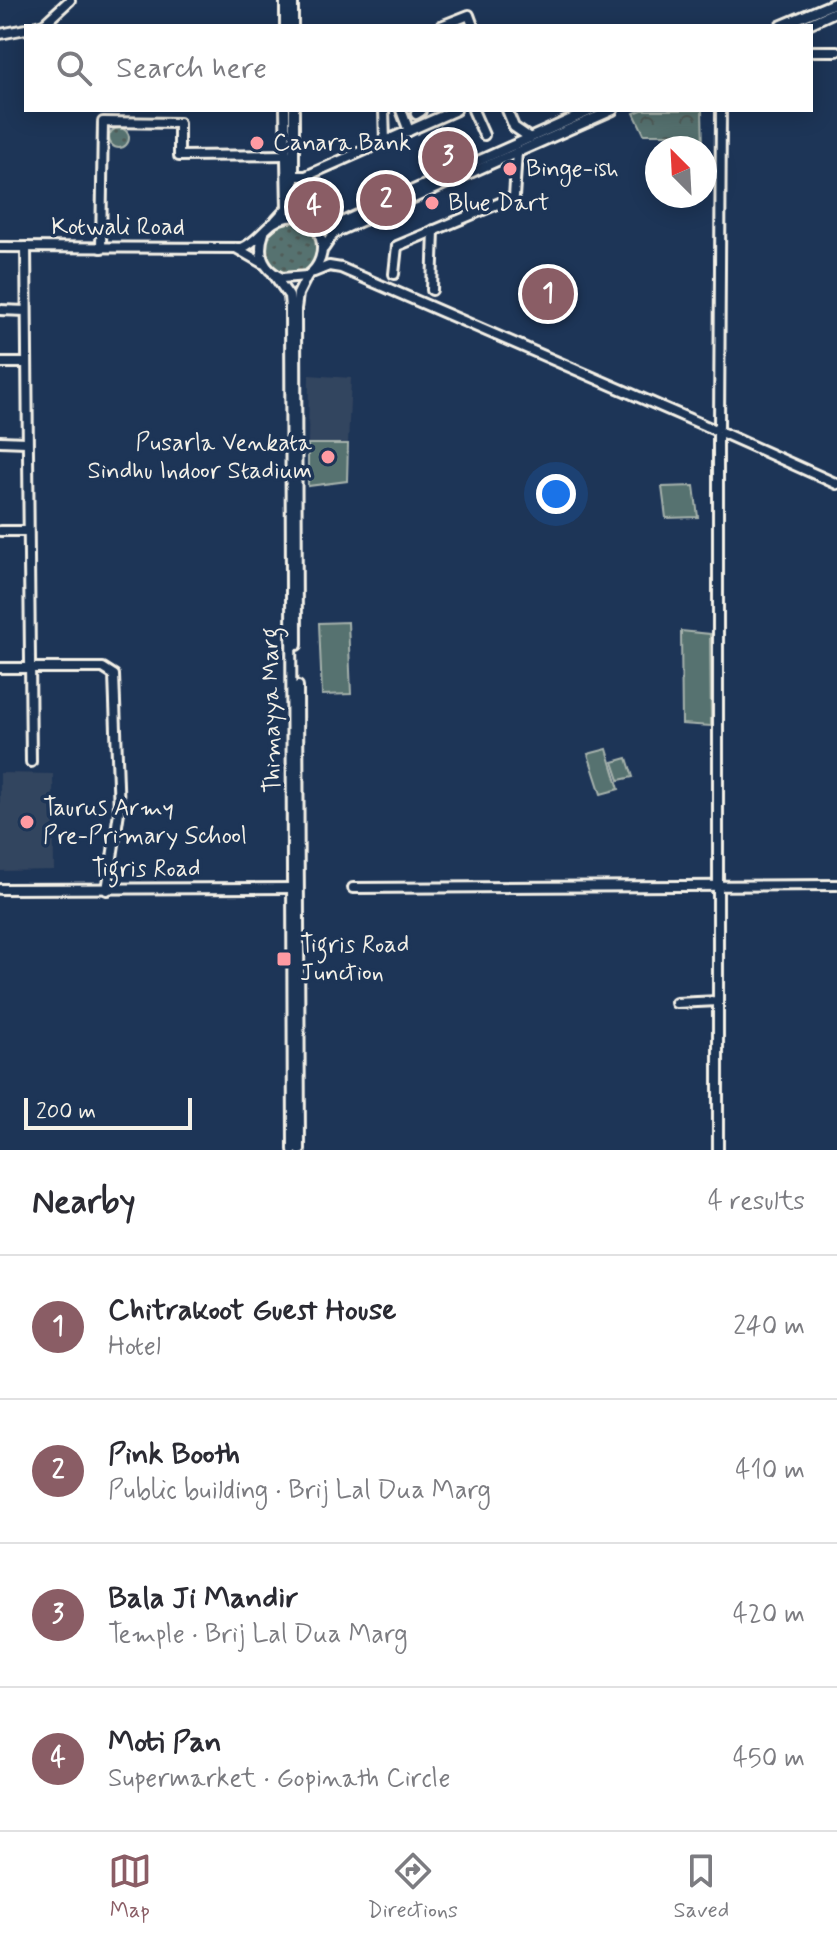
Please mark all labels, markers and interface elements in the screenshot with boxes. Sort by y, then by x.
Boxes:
search box [24,24,813,112]
icon: search [52,46,96,90]
text: Search here [116,49,267,88]
pin: 3 [422,127,474,187]
place label: Canara Bank [273,128,411,159]
marker: Canara Bank [248,134,266,152]
north arrow [645,136,717,208]
place label: Binge-ish [526,154,619,187]
marker: Binge-ish [501,160,519,178]
pin: 2 [360,170,412,230]
pin: 4 [288,177,340,237]
place label: Blue Dart [448,188,549,219]
marker: Blue Dart [423,194,441,212]
street label: Kotwali Road [51,212,185,243]
pin: 1 [522,264,574,324]
place label: Pusarla Venkata Sindhu Indoor Stadium [88,428,313,487]
marker: Pusarla Venkata Sindhu Indoor Stadium [319,448,337,466]
your location [536,474,576,514]
street label: Thimayya Marg [255,627,292,793]
place label: Taurus Army Pre-Primary School [43,793,247,852]
marker: Taurus Army Pre-Primary School [18,813,36,831]
street label: Tigris Road [91,854,201,888]
place label: Tigris Road Junction [300,930,409,989]
marker: Tigris Road Junction [275,950,293,968]
scale bar [24,1094,192,1130]
text: 200 m [36,1098,96,1126]
text: Nearby [32,1180,136,1225]
text: 4 results [708,1185,805,1219]
text: Chitrakoot Guest House [108,1291,396,1330]
text: 1 [52,1310,64,1344]
text: 240 m [733,1310,805,1344]
text: Hotel [108,1330,161,1364]
text: Pink Booth [108,1435,240,1474]
text: 2 [52,1454,64,1488]
text: 410 m [735,1454,805,1488]
text: Public building · Brij Lal Dua Marg [108,1474,491,1508]
text: Bala Ji Mandir [108,1579,298,1618]
text: 3 [52,1598,64,1632]
text: 420 m [733,1598,805,1632]
text: Temple · Brij Lal Dua Marg [108,1618,408,1652]
text: Moti Pan [108,1723,222,1762]
text: 4 [50,1742,66,1776]
text: 450 m [733,1742,805,1776]
text: Supermarket · Gopinath Circle [108,1762,451,1796]
tab: Map [108,1849,152,1925]
tab: Directions [367,1849,458,1925]
tab: Saved [674,1849,729,1925]

